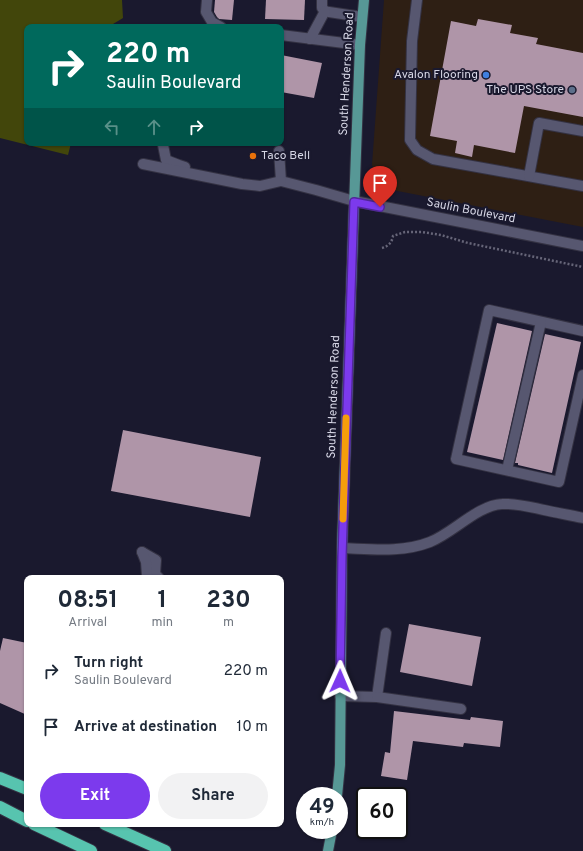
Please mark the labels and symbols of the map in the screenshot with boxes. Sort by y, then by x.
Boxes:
street label: South Henderson Road [336,12,358,136]
place label: Avalon Flooring [394,67,478,83]
marker: Avalon Flooring [481,70,491,80]
place label: The UPS Store [486,82,564,98]
marker: The UPS Store [567,85,577,95]
place label: Taco Bell [261,148,310,164]
marker: Taco Bell [248,151,258,161]
pin [363,166,397,207]
street label: Saulin Boulevard [425,195,517,227]
street label: South Henderson Road [324,335,344,459]
position arrow [319,660,361,702]
speed limit sign: 60 [356,787,408,839]

